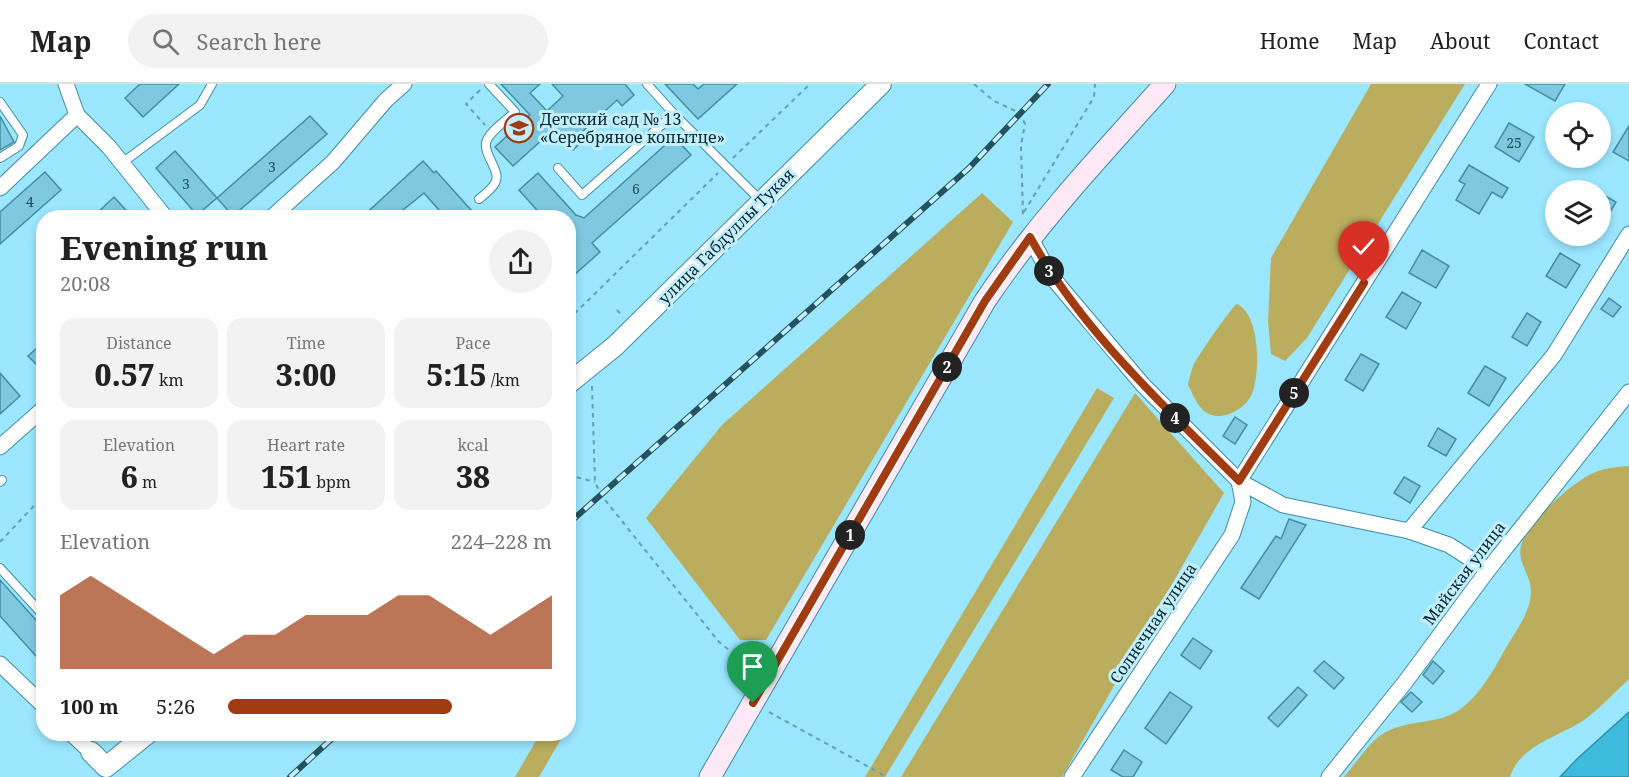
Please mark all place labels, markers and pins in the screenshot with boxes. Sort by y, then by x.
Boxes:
place label: Детский сад № 13 «Серебряное копытце» [540,108,725,148]
school or university icon: Детский сад № 13 «Серебряное копытце» [503,112,535,144]
pin [1338,221,1389,283]
pin: 3 [1034,256,1064,286]
pin: 2 [932,352,962,382]
pin: 5 [1279,378,1309,408]
pin: 4 [1160,403,1190,433]
pin: 1 [835,520,865,550]
pin [727,641,778,703]

